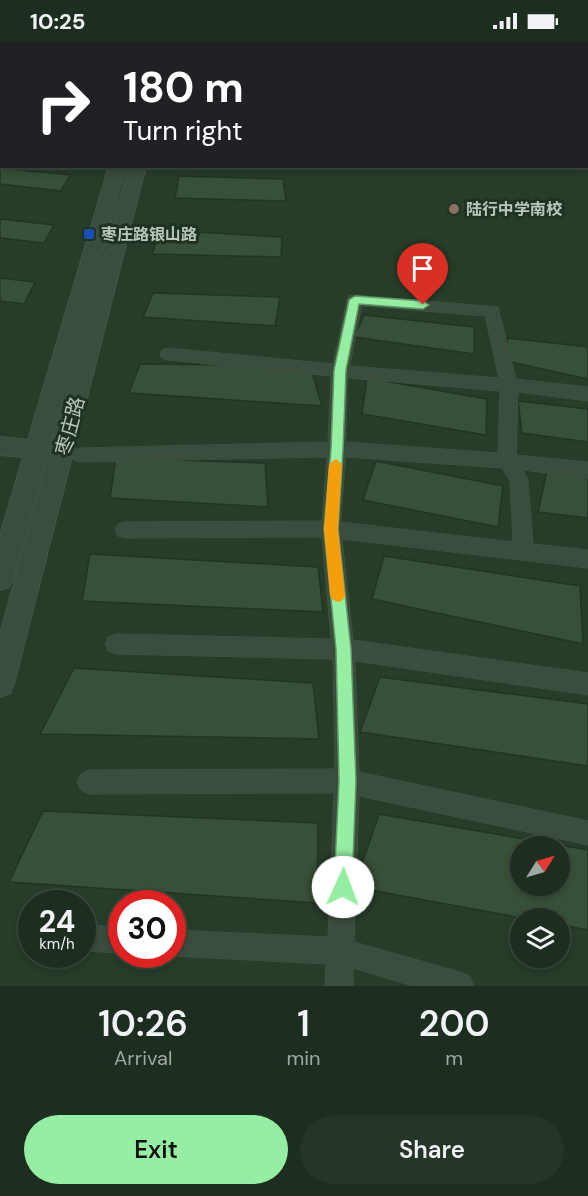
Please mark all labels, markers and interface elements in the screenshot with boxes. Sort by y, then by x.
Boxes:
text: 10:25 [30,7,85,36]
text: 180 m [123,60,244,115]
icon: right [24,66,102,144]
text: Turn right [123,113,243,148]
place label: 陆行中学南校 [466,199,563,220]
marker: 陆行中学南校 [447,202,461,216]
place label: 枣庄路银山路 [101,224,197,245]
marker: 枣庄路银山路 [82,227,96,241]
pin [397,243,448,305]
icon: arrive [406,252,439,285]
street label: 枣庄路 [50,394,90,458]
north arrow [510,836,570,896]
map controls [510,836,570,968]
position arrow [311,855,375,919]
speed limit sign: 30 [108,890,186,968]
text: 24 [39,902,75,941]
button: layers [510,908,570,968]
text: km/h [39,934,75,954]
text: 10:26 [98,1000,188,1047]
text: 1 [297,1000,310,1047]
text: 200 [419,1000,490,1047]
text: Arrival [114,1045,172,1071]
text: min [286,1045,321,1071]
text: m [445,1045,463,1071]
button: Exit [24,1115,288,1184]
button: Share [300,1115,564,1184]

